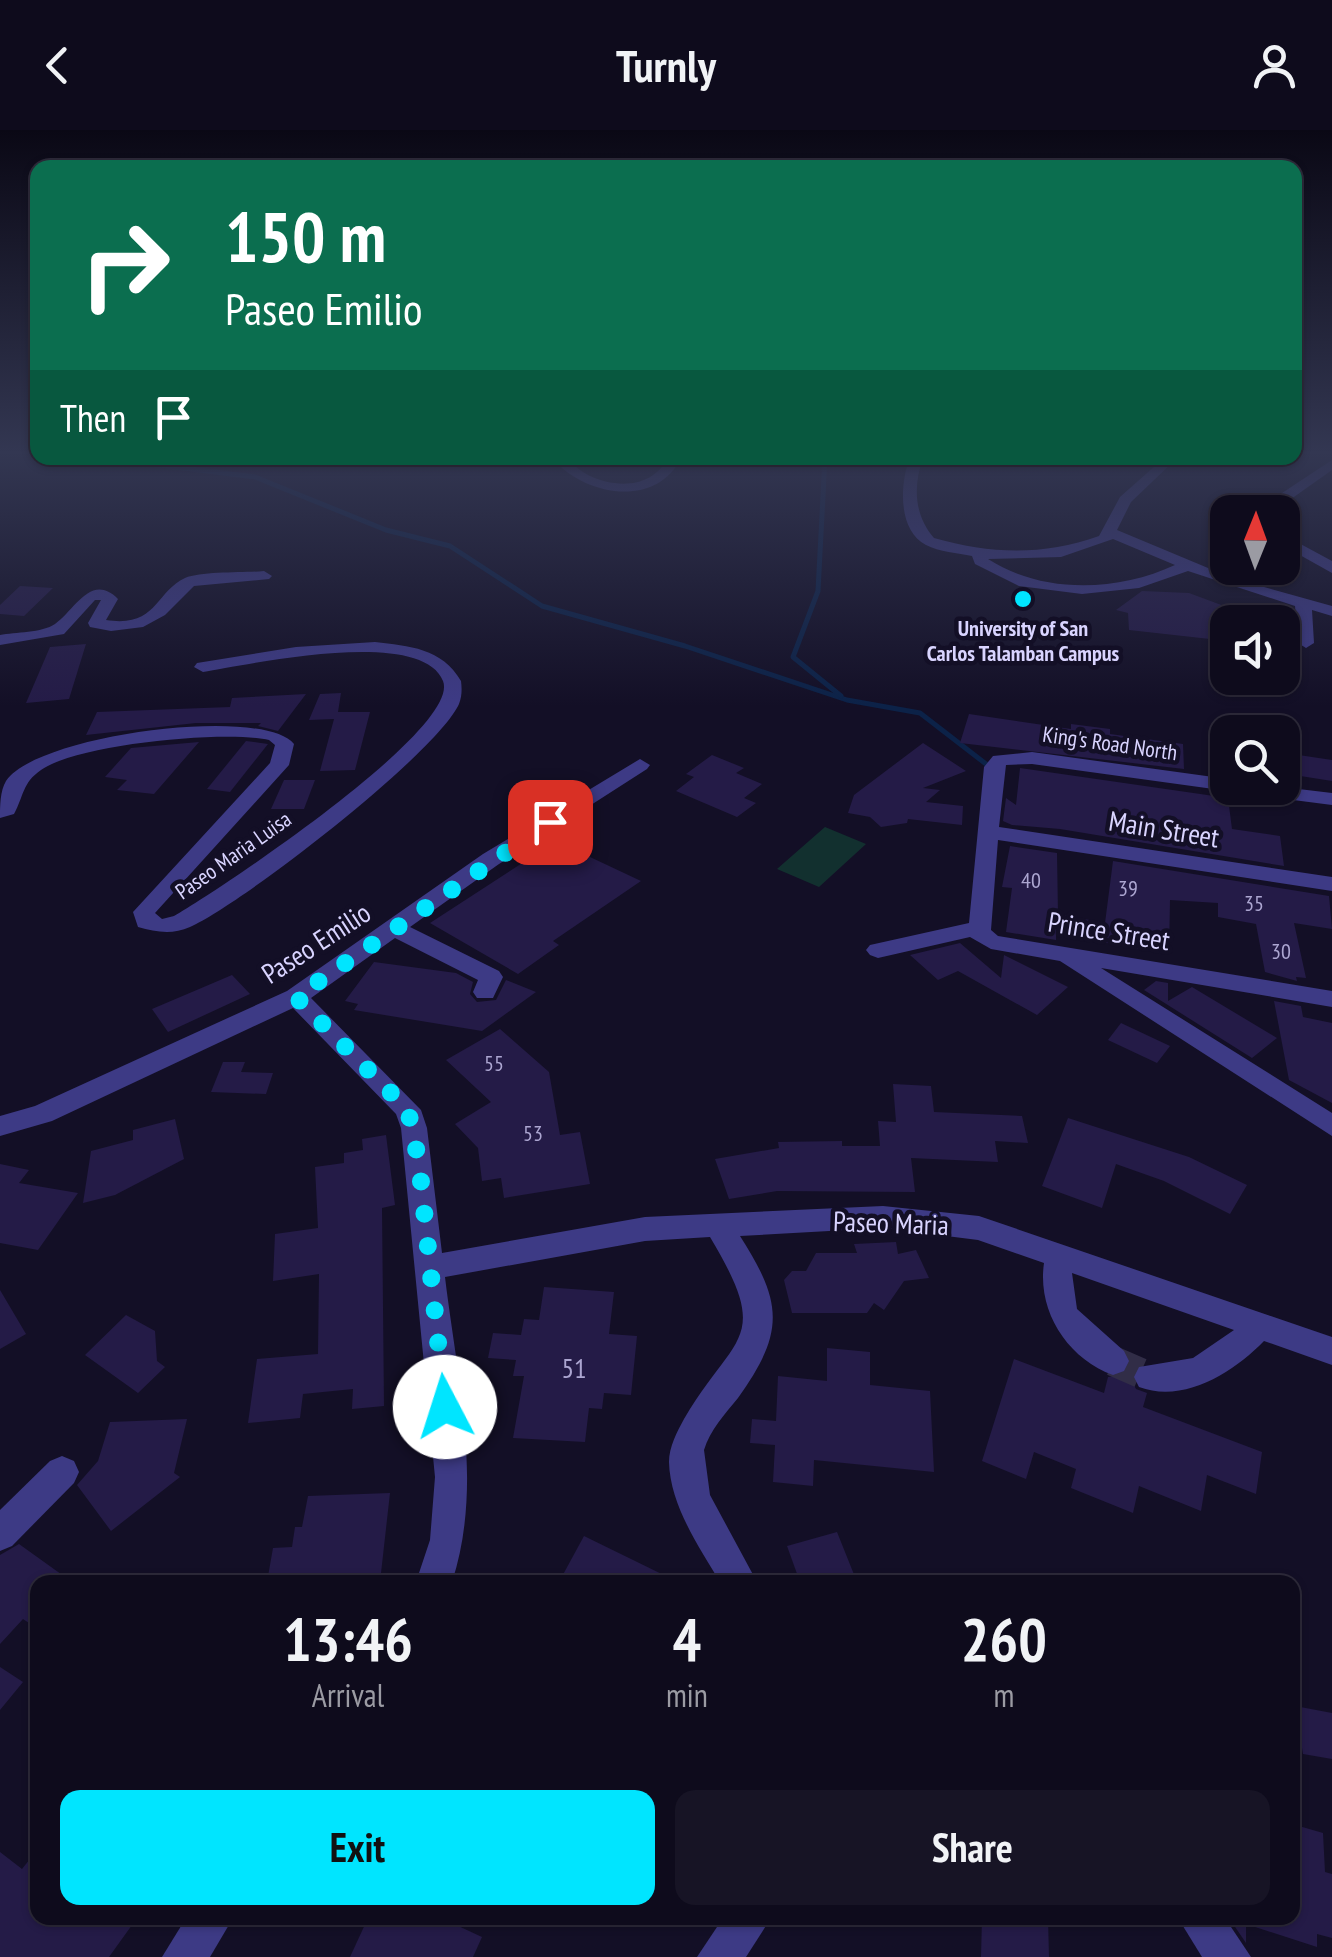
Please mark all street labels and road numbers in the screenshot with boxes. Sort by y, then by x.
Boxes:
street label: King's Road North [1041,720,1179,766]
street label: Main Street [1106,802,1222,856]
street label: Paseo Maria Luisa [170,805,296,905]
street label: Paseo Emilio [254,894,377,992]
street label: Prince Street [1046,903,1173,958]
street label: Paseo Maria [832,1202,950,1243]

